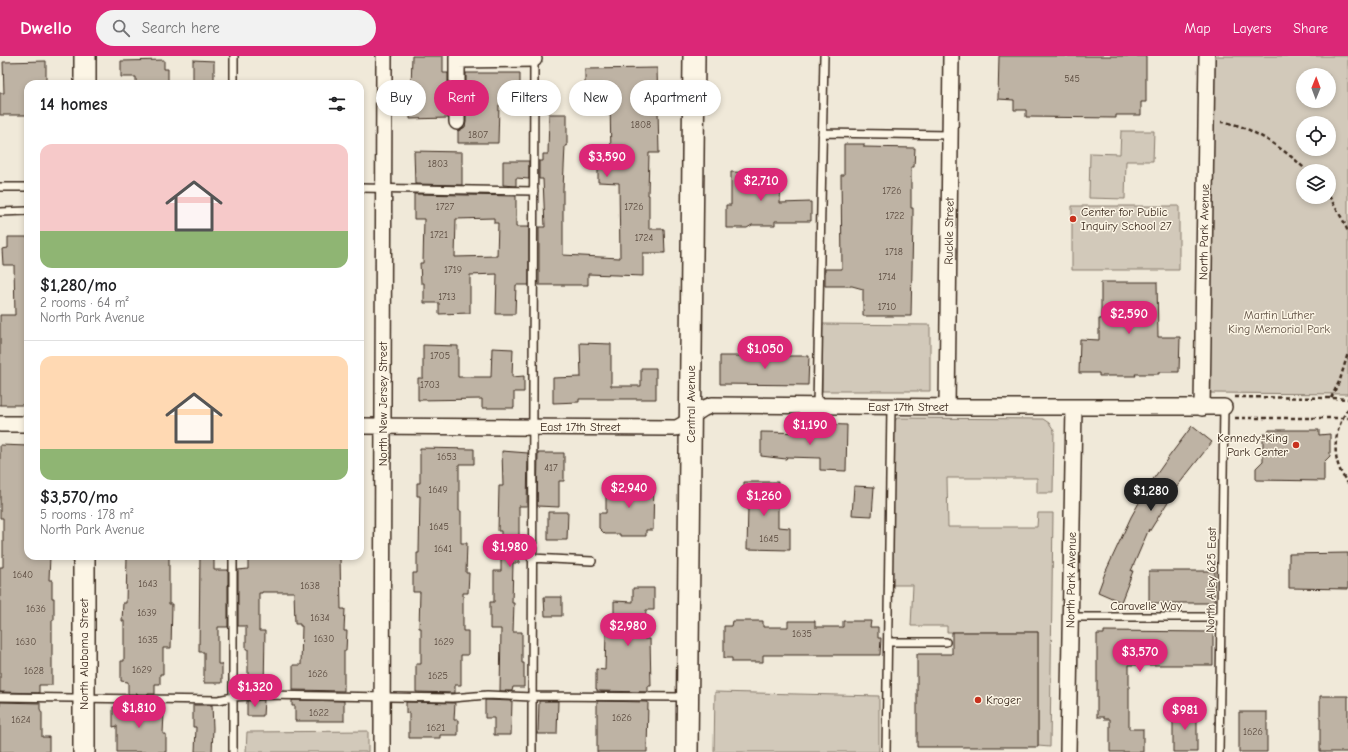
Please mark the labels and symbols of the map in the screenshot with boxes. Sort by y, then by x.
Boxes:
north arrow [1296,68,1336,108]
house number: 545 [1064,73,1080,85]
house number: 1808 [631,119,651,131]
house number: 1807 [468,129,488,141]
pin: $3,590 [574,144,640,178]
house number: 1803 [428,158,448,170]
pin: $2,710 [728,168,794,202]
street label: North Park Avenue [1196,184,1212,280]
house number: 1726 [882,185,902,197]
street label: Ruckle Street [941,197,957,265]
house number: 1727 [436,201,455,213]
house number: 1726 [624,201,644,213]
place label: Center for Public Inquiry School 27 [1081,205,1172,233]
house number: 1722 [885,210,905,222]
marker: Center for Public Inquiry School 27 [1068,214,1078,224]
house number: 1721 [430,229,448,241]
house number: 1724 [635,232,654,244]
house number: 1718 [885,246,903,258]
house number: 1719 [444,264,462,276]
house number: 1714 [878,271,896,283]
house number: 1713 [438,291,456,303]
house number: 1710 [878,301,896,313]
pin: $2,590 [1096,301,1162,335]
park label: Martin Luther King Memorial Park [1228,308,1330,336]
pin: $1,050 [732,336,798,370]
street label: North New Jersey Street [376,341,390,466]
house number: 1705 [430,350,450,362]
street label: Central Avenue [684,365,698,443]
house number: 1703 [420,379,440,391]
street label: East 17th Street [868,400,949,414]
pin: $1,190 [777,412,843,446]
street label: East 17th Street [540,420,621,434]
place label: Kennedy-King Park Center [1217,431,1288,459]
marker: Kennedy-King Park Center [1291,440,1301,450]
house number: 1653 [437,451,457,463]
house number: 417 [544,462,558,474]
pin: $2,940 [596,475,662,509]
pin: $1,280 [1118,478,1184,512]
pin: $1,260 [731,483,797,517]
house number: 1649 [428,484,448,496]
house number: 1645 [429,521,449,533]
street label: North Alley 625 East [1203,527,1219,633]
street label: North Park Avenue [1063,532,1079,628]
house number: 1645 [759,533,779,545]
pin: $1,980 [477,534,543,568]
house number: 1641 [434,543,452,555]
house number: 1640 [13,569,33,581]
house number: 1643 [138,578,158,590]
house number: 1638 [300,580,320,592]
street label: North Alabama Street [77,598,91,710]
street label: Caravelle Way [1110,599,1182,613]
house number: 1636 [26,603,46,615]
house number: 1639 [137,607,157,619]
house number: 1634 [310,612,330,624]
pin: $2,980 [595,613,661,647]
house number: 1635 [792,628,812,640]
house number: 1630 [314,633,334,645]
house number: 1635 [138,634,158,646]
house number: 1630 [16,636,36,648]
house number: 1629 [434,636,454,648]
pin: $3,570 [1107,639,1173,673]
house number: 1629 [132,664,152,676]
house number: 1628 [24,665,44,677]
house number: 1626 [308,668,328,680]
house number: 1625 [428,670,448,682]
pin: $1,320 [222,674,288,708]
place label: Kroger [986,693,1021,707]
pin: $1,810 [106,695,172,729]
marker: Kroger [973,695,983,705]
pin: $981 [1161,697,1209,731]
house number: 1622 [309,707,329,719]
house number: 1626 [612,712,632,724]
house number: 1624 [11,714,31,726]
house number: 1621 [427,722,445,734]
house number: 1626 [1243,726,1263,738]

